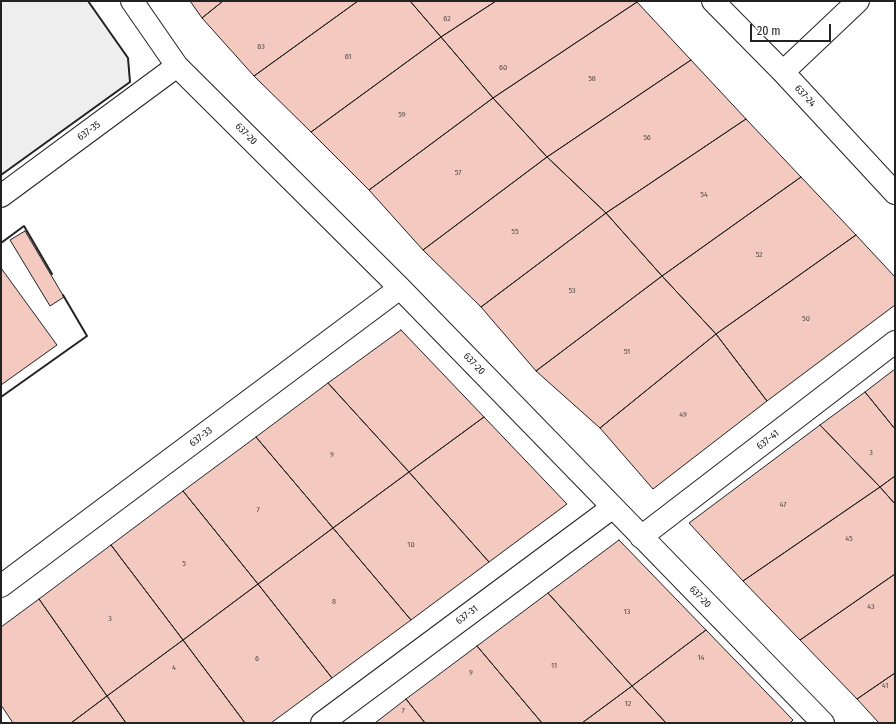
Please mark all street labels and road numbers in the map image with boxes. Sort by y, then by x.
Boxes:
street label: 637-24 [792,83,818,109]
street label: 637-35 [75,119,103,143]
street label: 637-20 [233,121,259,147]
street label: 637-20 [461,350,487,378]
street label: 637-33 [187,425,215,449]
street label: 637-41 [754,428,782,452]
street label: 637-20 [687,583,713,611]
street label: 637-31 [454,603,480,627]

